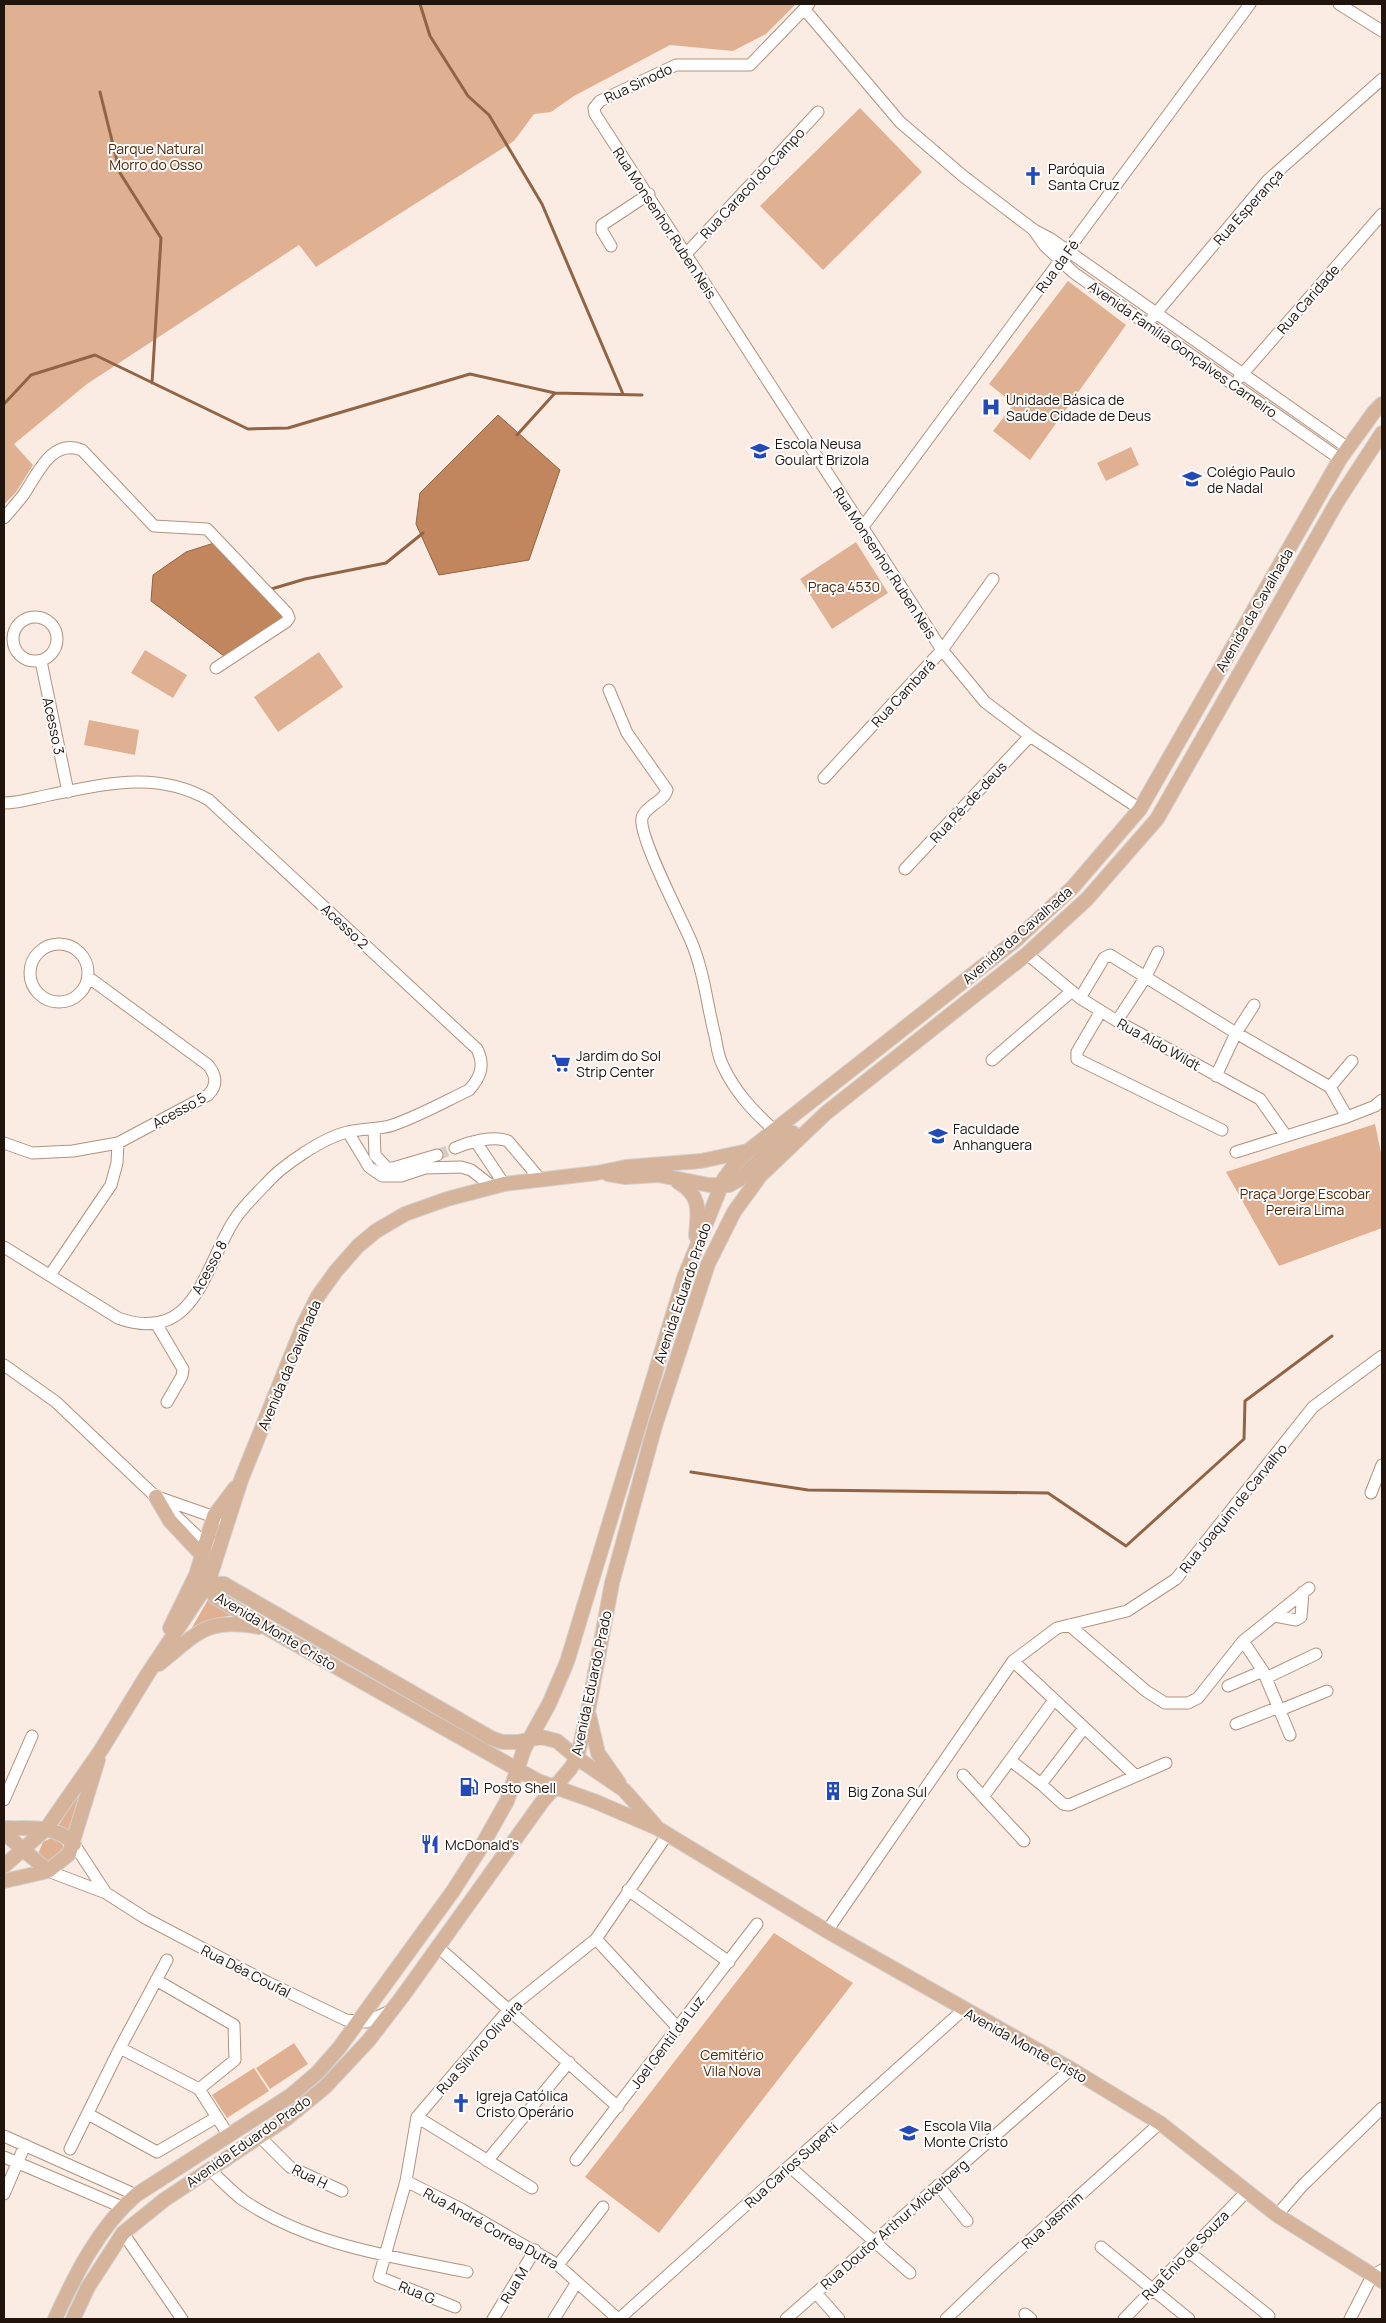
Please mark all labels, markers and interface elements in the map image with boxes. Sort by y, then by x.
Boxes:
street label: Rua Sinodo [601,59,675,107]
street label: Rua Caracol do Campo [695,123,809,243]
park label: Parque Natural Morro do Osso [108,139,204,174]
street label: Rua Monsenhor Ruben Neis [609,144,721,302]
place label: Paróquia Santa Cruz [1048,159,1120,194]
church icon: Paróquia Santa Cruz [1022,165,1044,187]
street label: Rua Esperança [1209,165,1287,249]
street label: Rua da Fé [1031,236,1083,296]
street label: Rua Caridade [1272,260,1344,338]
street label: Avenida Família Gonçalves Carneiro [1085,276,1281,422]
place label: Unidade Básica de Saúde Cidade de Deus [1006,390,1151,425]
hospital icon: Unidade Básica de Saúde Cidade de Deus [980,396,1002,418]
place label: Escola Neusa Goulart Brizola [775,434,869,469]
school or university icon: Escola Neusa Goulart Brizola [749,440,771,462]
place label: Colégio Paulo de Nadal [1207,462,1295,497]
school or university icon: Colégio Paulo de Nadal [1181,468,1203,490]
street label: Rua Monsenhor Ruben Neis [829,484,941,642]
street label: Avenida da Cavalhada [1211,545,1297,675]
park label: Praça 4530 [808,577,880,596]
street label: Rua Cambará [867,655,939,731]
street label: Acesso 3 [39,696,69,756]
street label: Rua Pé-de-deus [925,757,1011,847]
street label: Avenida da Cavalhada [958,882,1076,988]
street label: Acesso 2 [317,899,373,953]
street label: Rua Aldo Wildt [1114,1013,1204,1075]
place label: Jardim do Sol Strip Center [576,1046,661,1081]
supermarket icon: Jardim do Sol Strip Center [550,1052,572,1074]
street label: Acesso 5 [149,1088,209,1132]
place label: Faculdade Anhanguera [953,1119,1032,1154]
school or university icon: Faculdade Anhanguera [927,1125,949,1147]
park label: Praça Jorge Escobar Pereira Lima [1240,1184,1370,1219]
street label: Avenida Eduardo Prado [649,1220,715,1366]
street label: Acesso 8 [187,1237,231,1297]
street label: Avenida da Cavalhada [253,1297,325,1433]
street label: Rua Joaquim de Carvalho [1175,1439,1291,1577]
street label: Avenida Monte Cristo [212,1587,340,1675]
street label: Avenida Eduardo Prado [566,1609,616,1757]
fuel station icon: Posto Shell [458,1776,480,1798]
place label: Posto Shell [484,1778,556,1797]
building icon: Big Zona Sul [822,1780,844,1802]
place label: Big Zona Sul [848,1782,927,1801]
restaurant icon: McDonald's [419,1833,441,1855]
place label: McDonald's [445,1835,519,1854]
street label: Rua Déa Coufal [198,1940,294,2002]
street label: Joel Gentil da Luz [626,1992,708,2092]
street label: Rua Silvino Oliveira [432,1996,526,2098]
street label: Avenida Monte Cristo [961,2003,1091,2087]
park label: Cemitério Vila Nova [700,2045,764,2080]
place label: Igreja Católica Cristo Operário [476,2086,574,2121]
street label: Avenida Eduardo Prado [182,2091,314,2191]
church icon: Igreja Católica Cristo Operário [450,2092,472,2114]
place label: Escola Vila Monte Cristo [924,2116,1008,2151]
street label: Rua Carlos Superti [740,2118,842,2212]
school or university icon: Escola Vila Monte Cristo [898,2122,920,2144]
street label: Rua Doutor Arthur Mickelberg [816,2155,972,2293]
street label: Rua H [289,2159,331,2193]
street label: Rua André Correa Dutra [420,2183,562,2273]
street label: Rua Jasmim [1017,2187,1087,2253]
street label: Rua Ênio de Souza [1137,2206,1233,2304]
street label: Rua M [496,2263,532,2307]
street label: Rua G [396,2276,438,2308]

